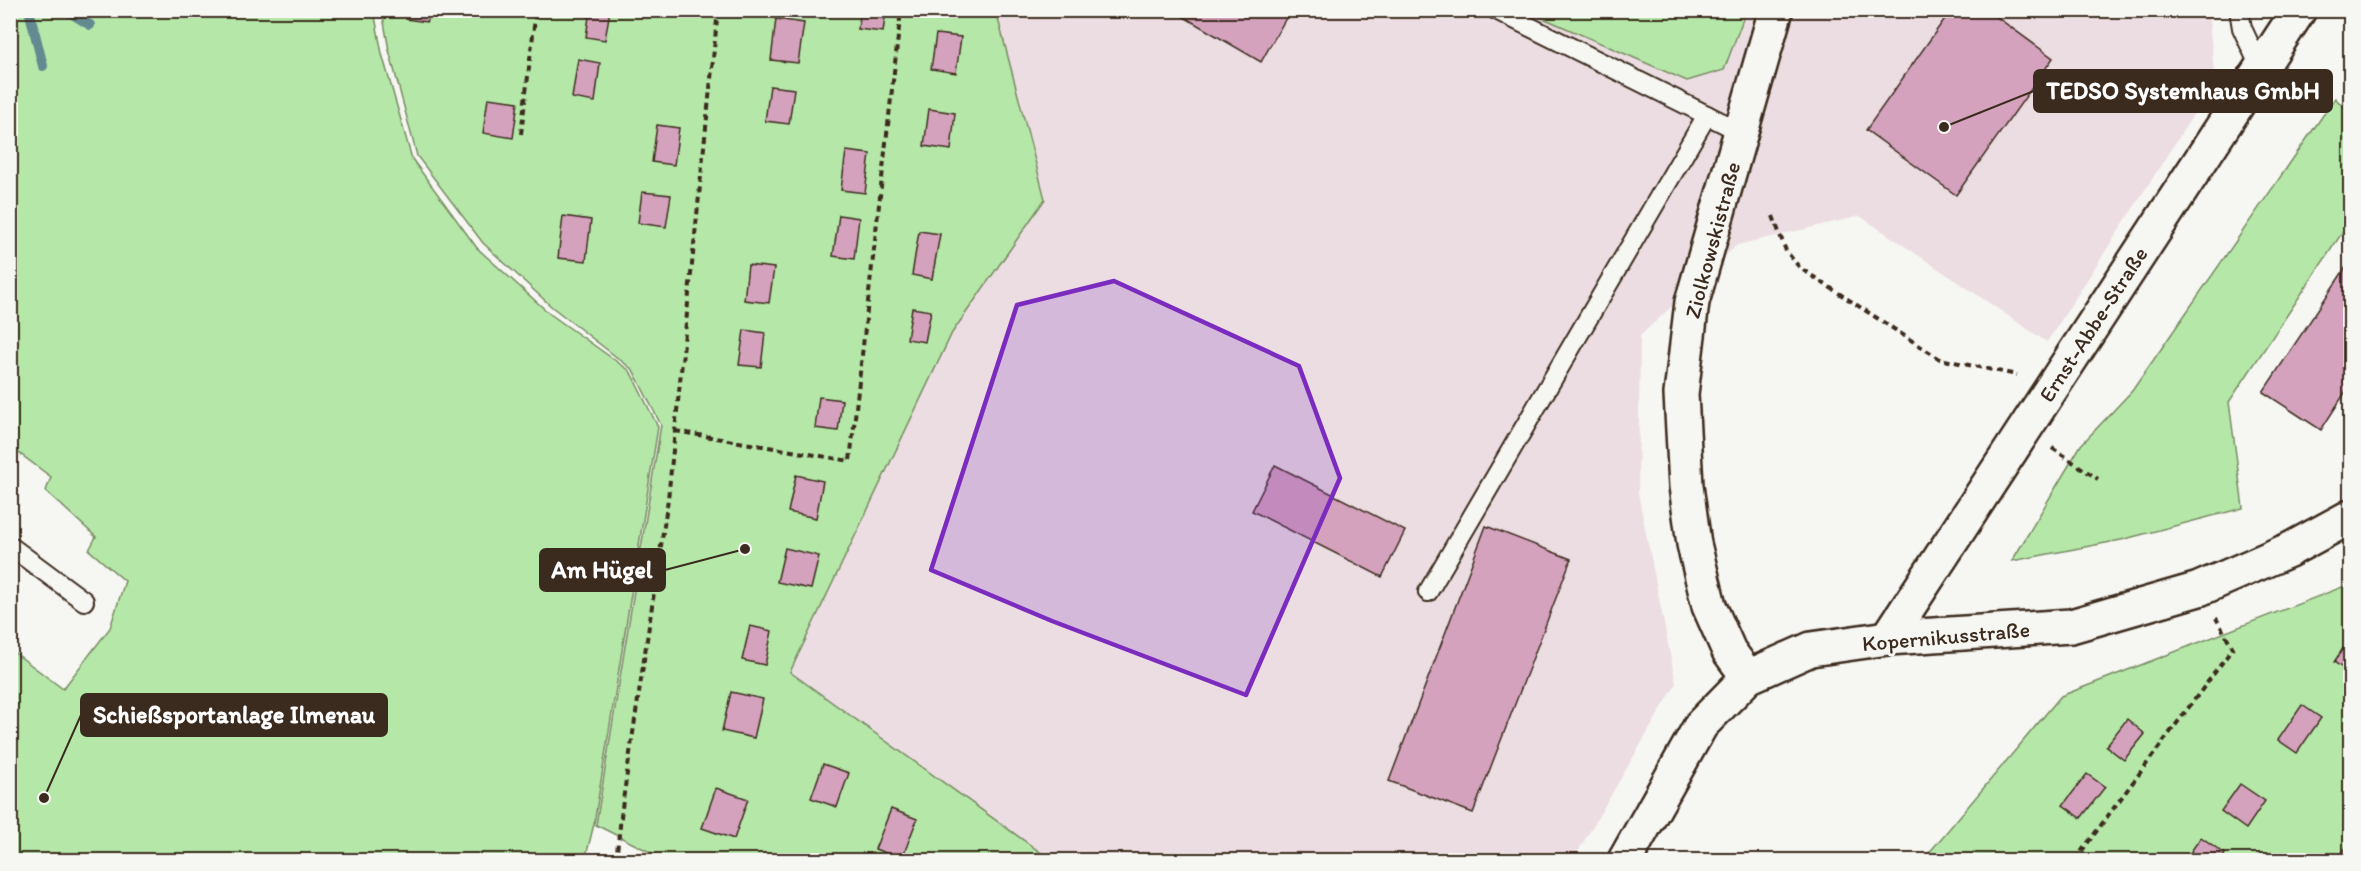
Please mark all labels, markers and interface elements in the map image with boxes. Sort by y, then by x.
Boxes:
callout: TEDSO Systemhaus GmbH [2034,70,2332,112]
text: TEDSO Systemhaus GmbH [2045,76,2320,106]
street label: Ziolkowskistraße [1679,159,1746,321]
street label: Ernst-Abbe-Straße [2033,242,2154,407]
callout: Am Hügel [540,549,665,591]
text: Am Hügel [550,555,653,585]
street label: Kopernikusstraße [1861,616,2031,657]
callout: Schießsportanlage Ilmenau [81,694,387,736]
text: Schießsportanlage Ilmenau [93,700,376,730]

